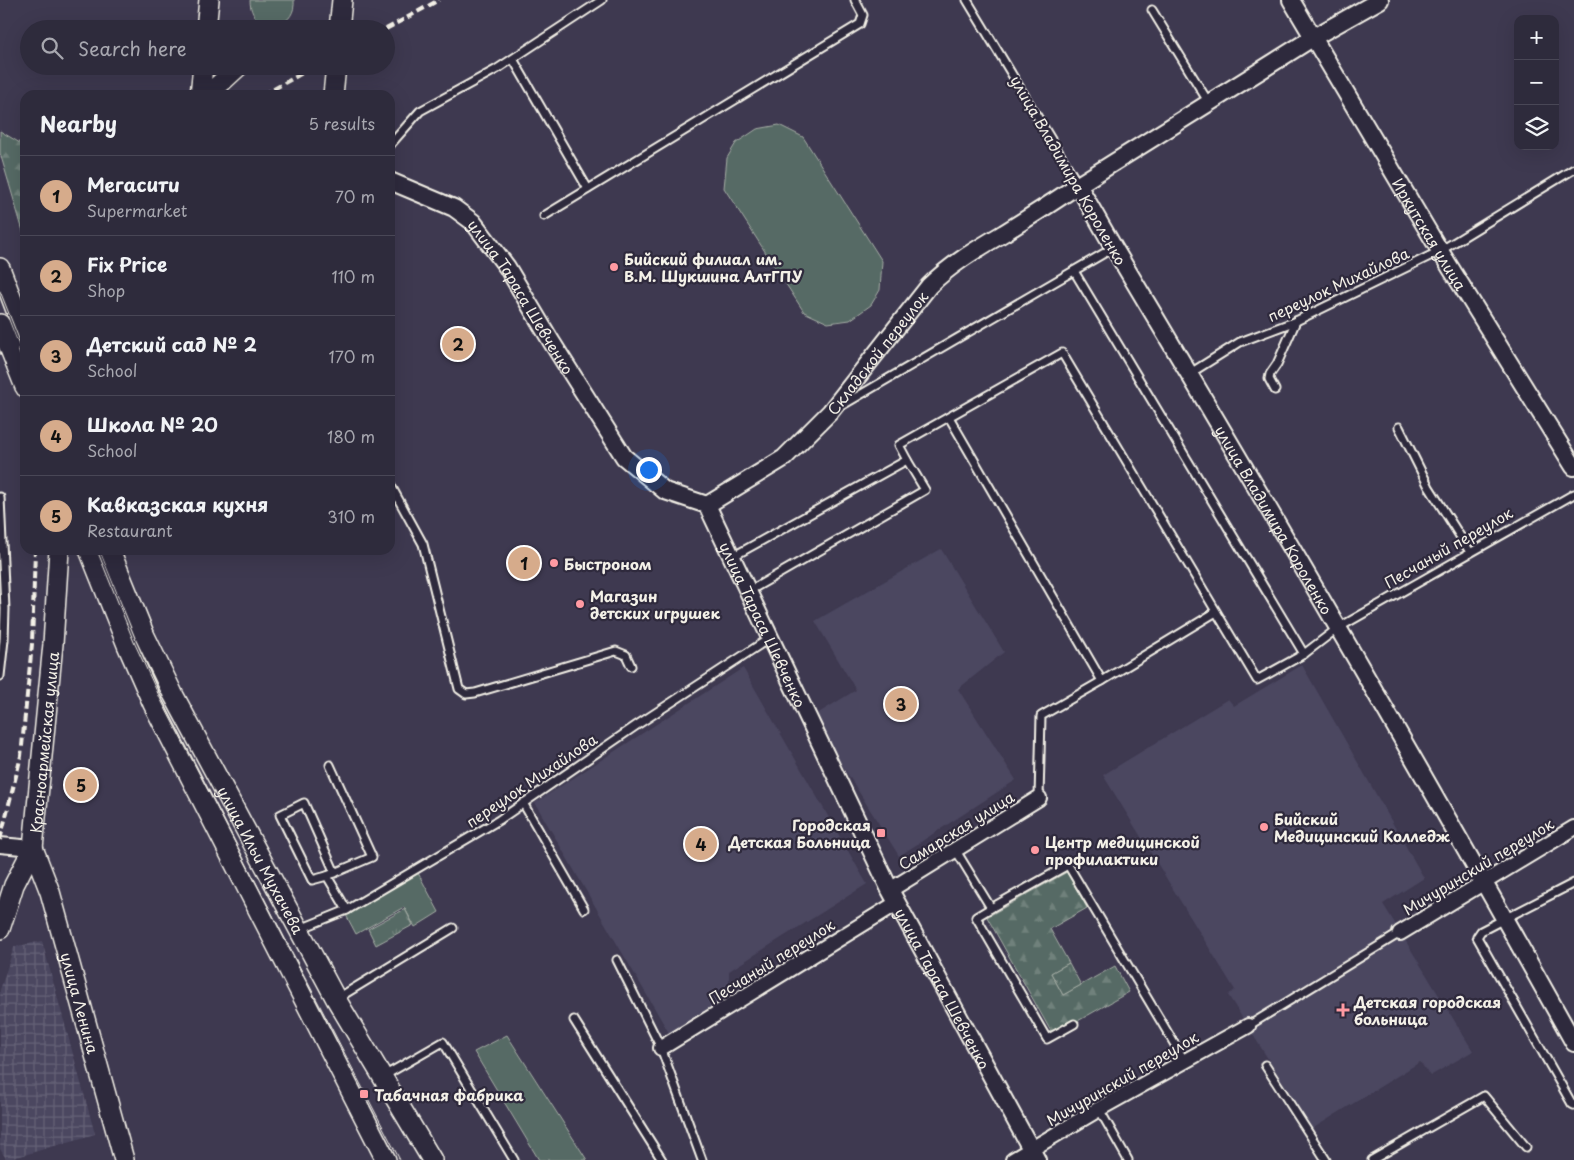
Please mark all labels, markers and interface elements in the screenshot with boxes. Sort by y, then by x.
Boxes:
map controls [1514,15,1559,150]
button: + [1514,15,1559,60]
search box [20,20,395,75]
icon: search [38,34,66,62]
text: Search here [78,34,187,62]
button: − [1514,60,1559,105]
street label: улица Владимира Короленко [1005,71,1133,269]
button: layers [1514,105,1559,150]
text: Nearby [40,107,117,139]
text: 5 results [308,111,375,135]
text: Мегасити [87,170,180,198]
street label: Иркутская улица [1387,173,1473,295]
text: 1 [52,184,60,208]
text: 70 m [335,184,375,208]
text: Supermarket [87,198,187,222]
street label: улица Тараса Шевченко [463,214,580,378]
street label: переулок Михайлова [1263,241,1413,327]
place label: Бийский филиал им. В.М. Шукшина АлтГПУ [624,247,803,287]
text: Fix Price [87,250,167,278]
marker: Бийский филиал им. В.М. Шукшина АлтГПУ [608,261,620,273]
text: 2 [50,264,62,288]
text: 110 m [332,264,375,288]
text: Shop [87,278,125,302]
street label: Складской переулок [821,285,933,419]
pin: 2 [442,325,474,363]
text: Детский сад № 2 [87,330,257,358]
text: 3 [51,344,61,368]
text: 170 m [329,344,375,368]
text: School [87,358,137,382]
text: Школа № 20 [87,410,218,438]
street label: улица Владимира Короленко [1210,420,1339,618]
text: 4 [51,424,61,448]
text: 180 m [327,424,375,448]
text: School [87,438,137,462]
your location [636,457,662,483]
text: Кавказская кухня [87,490,268,518]
street label: Песчаный переулок [1379,501,1517,593]
text: 5 [51,504,61,528]
text: 310 m [327,504,375,528]
text: Restaurant [87,518,173,542]
street label: улица Тараса Шевченко [714,537,813,711]
pin: 1 [508,544,540,582]
place label: Быстроном [564,552,652,575]
marker: Быстроном [548,557,560,569]
place label: Магазин детских игрушек [590,584,720,624]
marker: Магазин детских игрушек [574,598,586,610]
street label: Красноармейская улица [23,650,64,834]
pin: 3 [885,685,917,723]
street label: переулок Михайлова [461,727,602,833]
pin: 5 [65,766,97,804]
street label: улица Ильи Мухачева [213,782,311,938]
street label: Самарская улица [894,785,1019,875]
place label: Бийский Медицинский Колледж [1274,807,1450,847]
street label: Мичуринский переулок [1398,812,1558,920]
place label: Городская Детская Больница [727,813,872,853]
marker: Бийский Медицинский Колледж [1258,821,1270,833]
pin: 4 [685,825,717,863]
marker: Городская Детская Больница [875,827,887,839]
place label: Центр медицинской профилактики [1045,830,1200,870]
marker: Центр медицинской профилактики [1029,844,1041,856]
street label: улица Тараса Шевченко [890,903,997,1073]
street label: Песчаный переулок [703,913,839,1009]
street label: улица Ленина [56,949,106,1056]
place label: Детская городская больница [1353,990,1501,1030]
marker: Детская городская больница [1336,1003,1350,1017]
street label: Мичуринский переулок [1042,1025,1202,1131]
place label: Табачная фабрика [374,1083,524,1106]
marker: Табачная фабрика [358,1088,370,1100]

